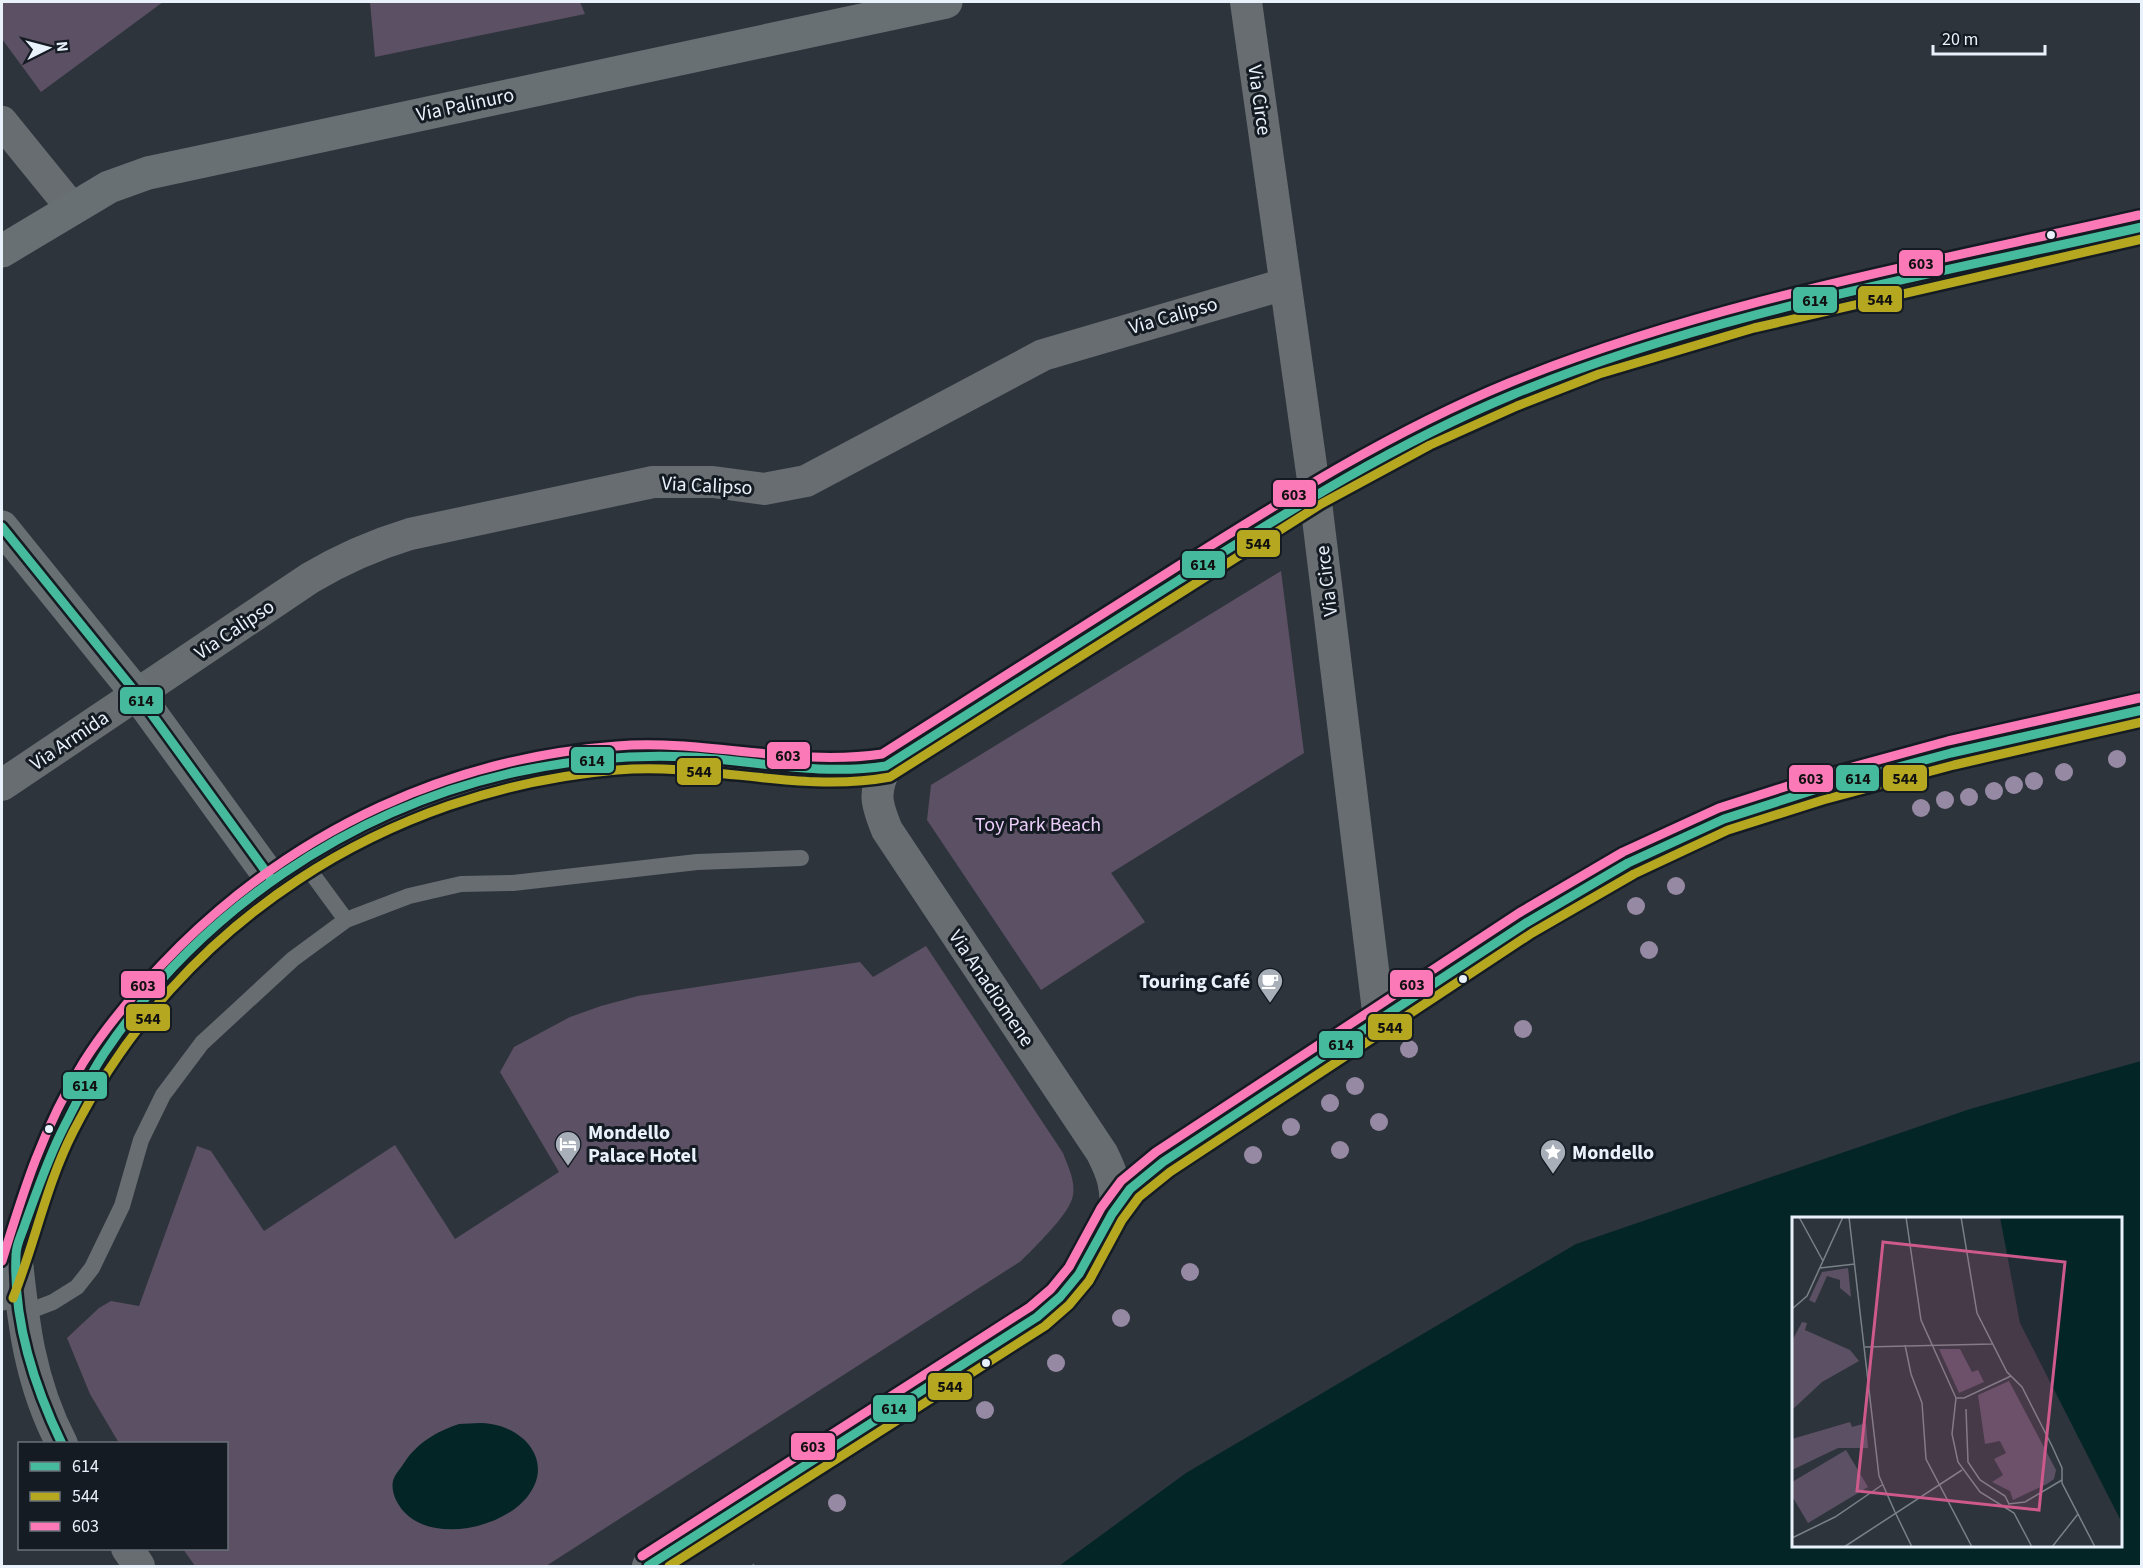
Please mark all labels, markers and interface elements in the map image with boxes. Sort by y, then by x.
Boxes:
north arrow [18,18,78,78]
scale bar [1933,18,2046,56]
text: 20 m [1942,27,1978,52]
text: N [50,40,73,53]
street label: Via Circe [1240,63,1278,137]
street label: Via Palinuro [414,81,517,129]
unlabelled marker [2045,229,2057,241]
line badge: 603 [1898,249,1944,277]
text: 603 [1908,253,1934,275]
line badge: 544 [1857,285,1903,313]
line badge: 614 [1792,286,1838,314]
text: 544 [1867,289,1893,311]
street label: Via Calipso [1126,290,1221,342]
text: 614 [1802,290,1828,312]
street label: Via Calipso [661,470,753,502]
line badge: 603 [1272,479,1317,508]
text: 603 [1281,484,1307,506]
line badge: 544 [1236,529,1281,558]
text: 544 [1245,533,1271,555]
street label: Via Circe [1309,544,1345,618]
line badge: 614 [1181,550,1226,579]
text: 614 [1190,554,1216,576]
street label: Via Calipso [189,593,280,667]
line badge: 614 [119,686,164,715]
text: 614 [128,690,154,712]
street label: Via Armida [25,704,115,778]
line badge: 603 [766,741,811,770]
text: 603 [775,745,801,767]
line badge: 614 [570,746,615,774]
text: 614 [579,750,605,772]
line badge: 544 [676,757,722,786]
text: 544 [686,761,712,783]
line badge: 603 [1788,764,1834,793]
line badge: 614 [1835,764,1880,792]
line badge: 544 [1882,764,1928,792]
text: 603 [1798,768,1824,790]
text: 614 [1845,768,1871,790]
text: 544 [1892,768,1918,790]
park label: Toy Park Beach [975,811,1101,839]
street label: Via Anadiomene [942,925,1041,1053]
cafe icon: Touring Café [1255,966,1285,1004]
place label: Touring Café [1139,968,1250,996]
line badge: 603 [1389,969,1434,998]
line badge: 603 [120,970,166,999]
unlabelled marker [1457,973,1469,985]
text: 603 [1399,974,1425,996]
text: 603 [130,975,156,997]
line badge: 544 [125,1003,171,1032]
text: 544 [135,1008,161,1030]
line badge: 544 [1367,1013,1413,1041]
text: 544 [1377,1017,1403,1039]
line badge: 614 [1318,1030,1364,1059]
text: 614 [1328,1034,1354,1056]
line badge: 614 [62,1071,108,1100]
text: 614 [72,1075,98,1097]
place label: Mondello Palace Hotel [588,1119,697,1170]
unlabelled marker [43,1123,55,1135]
hotel icon: Mondello Palace Hotel [553,1129,583,1167]
place icon: Mondello [1538,1137,1568,1175]
place label: Mondello [1572,1139,1654,1167]
inset map [1792,1217,2122,1547]
unlabelled marker [980,1357,992,1369]
line badge: 544 [927,1372,973,1401]
text: 544 [937,1376,963,1398]
line badge: 614 [872,1394,917,1423]
text: 614 [881,1398,907,1420]
line badge: 603 [790,1432,836,1461]
text: 603 [800,1436,826,1458]
legend [18,1442,228,1550]
text: 614 [72,1454,99,1479]
text: 544 [72,1484,99,1509]
text: 603 [72,1514,99,1539]

